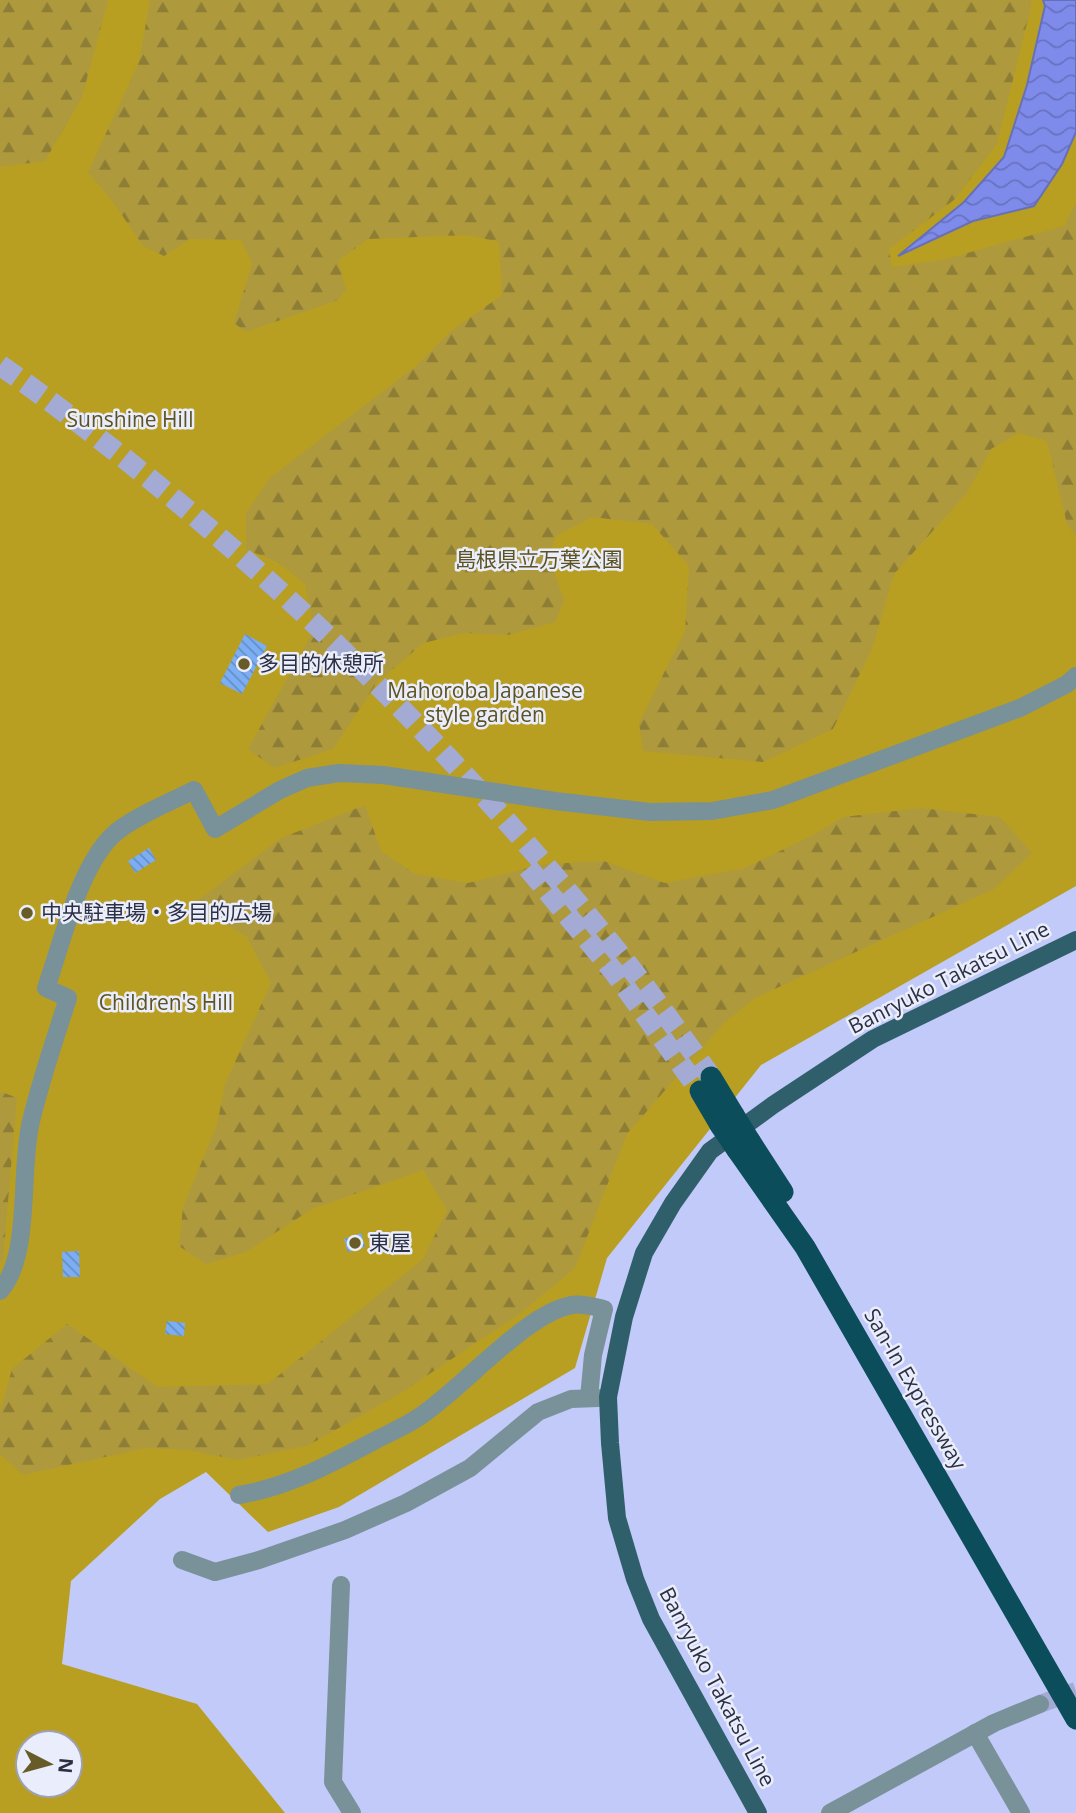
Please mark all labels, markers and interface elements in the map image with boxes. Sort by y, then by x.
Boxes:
park label: Sunshine Hill [67,405,193,433]
park label: 島根県立万葉公園 [455,545,623,573]
place label: 多目的休憩所 [258,649,384,677]
marker: 多目的休憩所 [236,656,252,672]
park label: Mahoroba Japanese style garden [387,676,583,728]
place label: 中央駐車場・多目的広場 [41,898,272,926]
marker: 中央駐車場・多目的広場 [19,905,35,921]
street label: Banryuko Takatsu Line [843,914,1054,1040]
park label: Children's Hill [99,988,233,1016]
place label: 東屋 [369,1228,411,1256]
marker: 東屋 [347,1235,363,1251]
street label: San-In Expressway [858,1303,974,1474]
street label: Banryuko Takatsu Line [653,1582,782,1791]
north arrow [14,1729,84,1799]
text: N [52,1757,80,1775]

